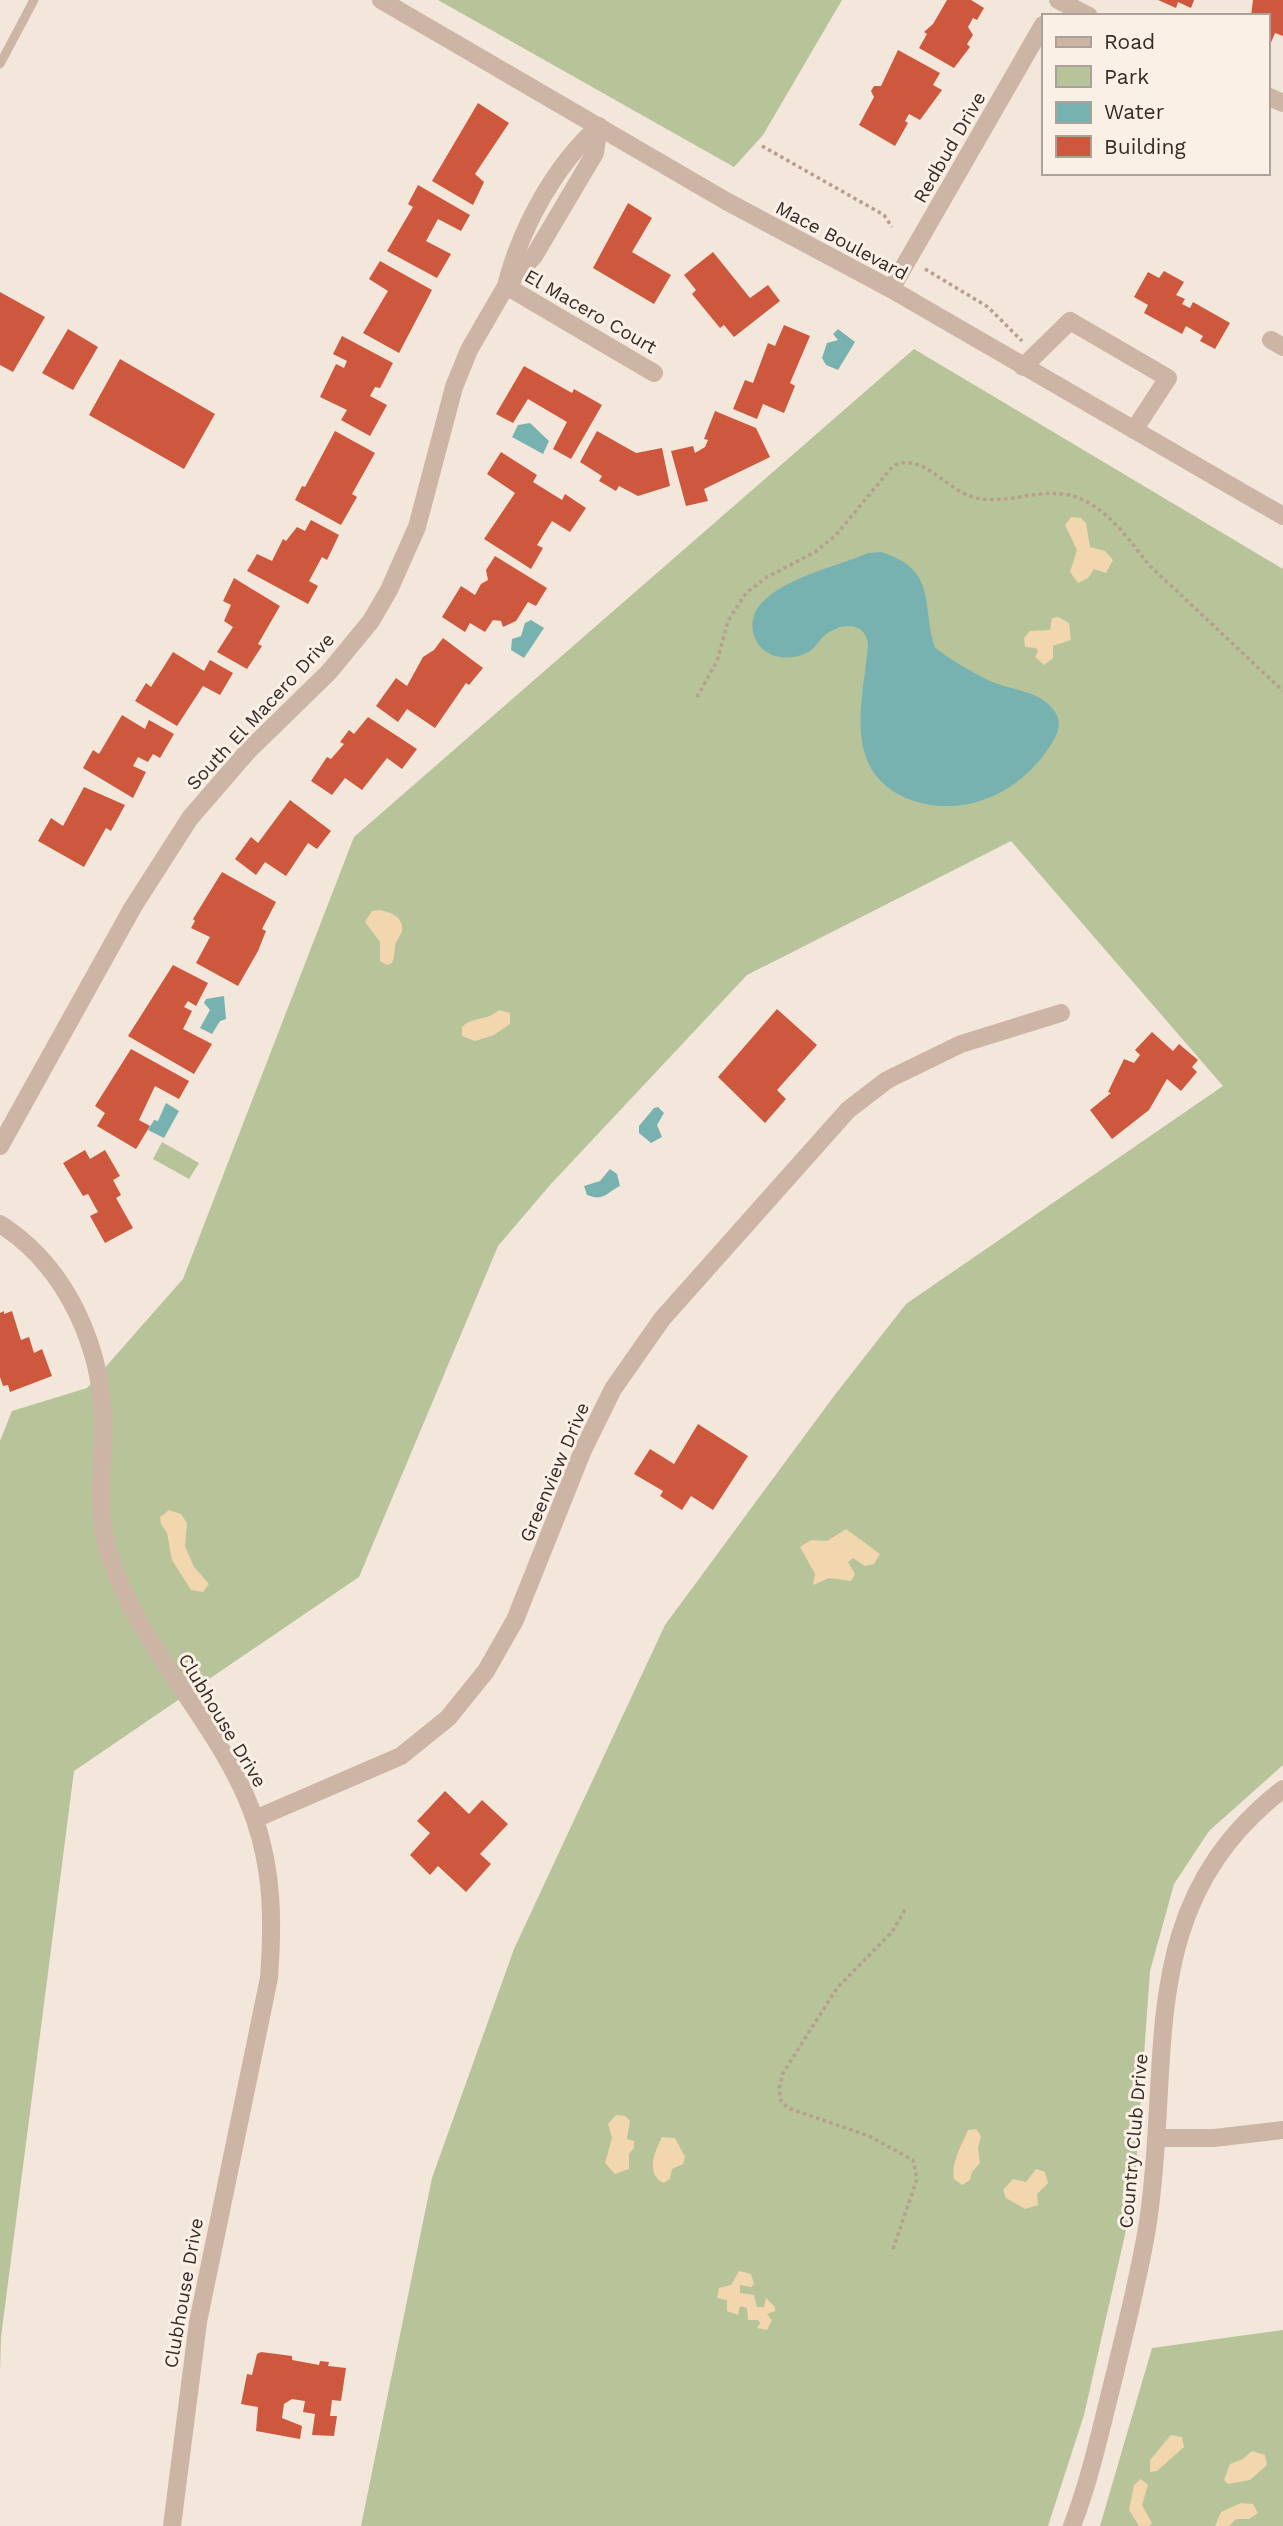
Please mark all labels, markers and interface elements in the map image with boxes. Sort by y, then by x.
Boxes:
legend [1042,14,1269,175]
text: Road [1104,29,1155,54]
text: Park [1104,64,1149,89]
street label: Redbud Drive [908,88,991,207]
text: Water [1104,99,1165,124]
text: Building [1104,134,1186,159]
street label: Mace Boulevard [772,196,912,285]
street label: El Macero Court [521,264,661,359]
street label: South El Macero Drive [182,628,339,795]
street label: Greenview Drive [515,1399,594,1546]
street label: Clubhouse Drive [174,1649,272,1791]
street label: Country Club Drive [1114,2053,1153,2229]
street label: Clubhouse Drive [159,2216,208,2370]

